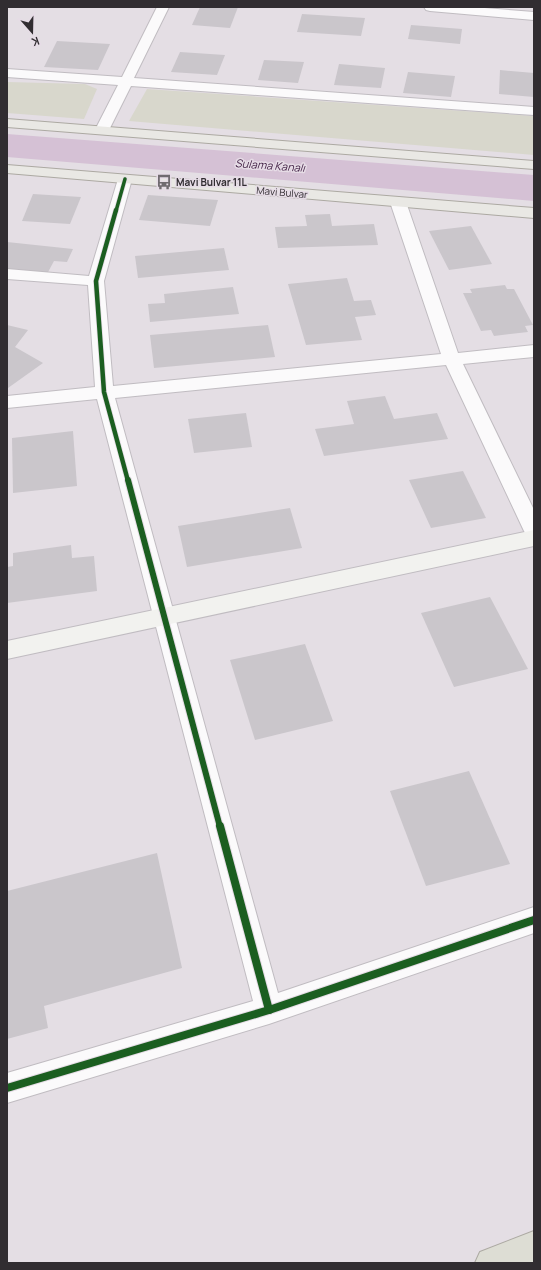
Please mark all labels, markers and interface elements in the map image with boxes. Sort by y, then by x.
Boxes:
north arrow [12,12,52,52]
text: K [29,34,42,50]
water label: Sulama Kanalı [235,155,307,175]
bus stop icon: Mavi Bulvar 11L [155,173,173,191]
place label: Mavi Bulvar 11L [176,175,248,189]
street label: Mavi Bulvar [256,183,309,201]

